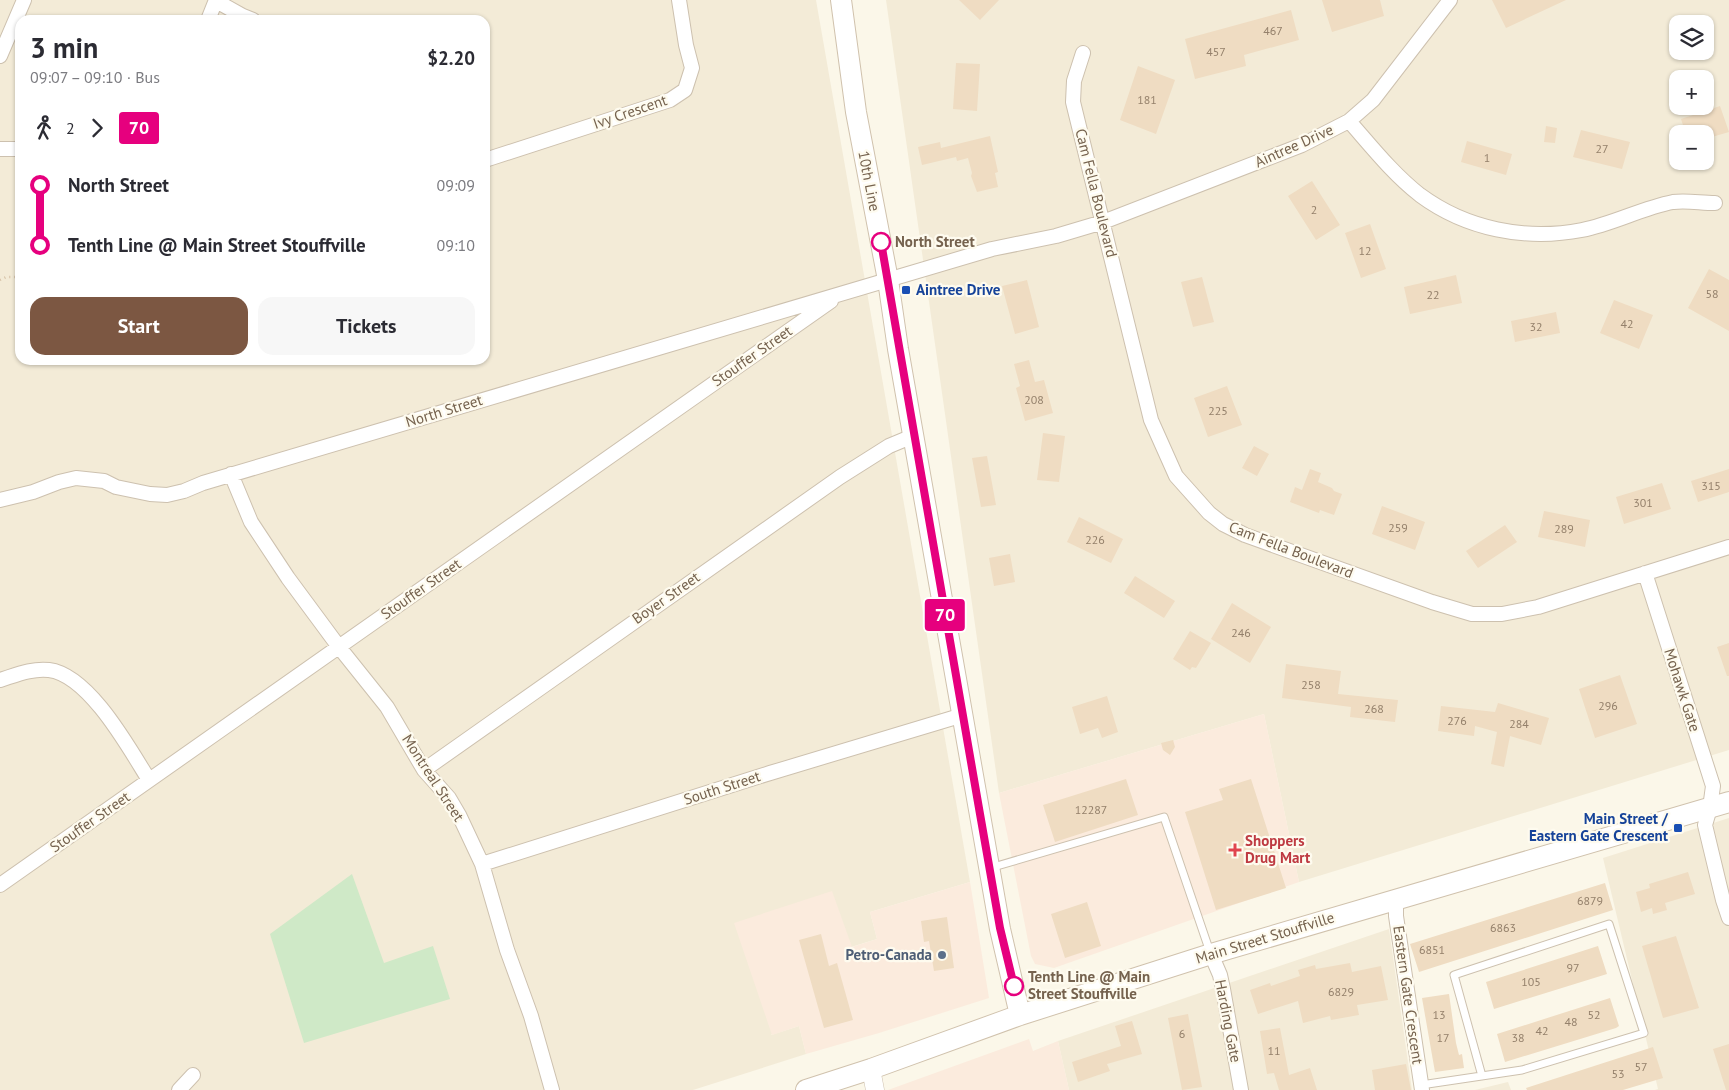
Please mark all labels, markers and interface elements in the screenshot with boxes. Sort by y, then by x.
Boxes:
map controls [1669,15,1714,170]
button: layers [1669,15,1714,60]
house number: 467 [1263,23,1283,38]
text: 3 min [30,29,98,66]
house number: 457 [1206,44,1226,59]
text: $2.20 [427,46,475,70]
text: 09:07 – 09:10 · Bus [30,67,160,87]
button: + [1669,70,1714,115]
street label: Ivy Crescent [590,90,669,133]
house number: 181 [1137,92,1157,107]
icon: walk [30,114,58,142]
icon: forward [83,114,111,142]
text: 70 [129,116,149,139]
text: 2 [66,118,75,138]
street label: Aintree Drive [1252,120,1336,171]
button: − [1669,125,1714,170]
street label: Cam Fella Boulevard [1071,127,1122,259]
house number: 27 [1595,141,1609,156]
street label: 10th Line [854,149,885,213]
house number: 1 [1484,150,1490,165]
text: North Street [68,173,169,197]
text: 09:09 [437,175,475,195]
house number: 2 [1311,202,1317,217]
marker: North Street [871,232,891,252]
place label: North Street [895,232,975,251]
text: Tenth Line @ Main Street Stouffville [68,233,366,257]
text: 09:10 [437,235,475,255]
house number: 12 [1358,243,1372,258]
place label: Aintree Drive [916,280,1001,299]
marker: Aintree Drive [900,284,912,296]
house number: 58 [1705,286,1719,301]
house number: 22 [1426,287,1440,302]
button: Start [30,297,248,355]
button: Tickets [258,297,475,355]
house number: 42 [1620,316,1634,331]
house number: 32 [1529,319,1543,334]
street label: Stouffer Street [708,321,795,390]
street label: North Street [403,390,485,431]
house number: 208 [1024,392,1044,407]
house number: 225 [1208,403,1228,418]
house number: 315 [1701,478,1721,493]
house number: 301 [1633,495,1653,510]
street label: Cam Fella Boulevard [1226,517,1356,582]
house number: 259 [1388,520,1408,535]
house number: 289 [1554,521,1574,536]
house number: 226 [1085,532,1105,547]
street label: Stouffer Street [377,554,464,623]
street label: Boyer Street [628,567,703,628]
line badge: 70 [922,599,968,631]
text: 70 [935,603,955,626]
house number: 246 [1231,625,1251,640]
street label: Mohawk Gate [1660,646,1705,734]
house number: 258 [1301,677,1321,692]
house number: 296 [1598,698,1618,713]
house number: 268 [1364,701,1384,716]
house number: 276 [1447,713,1467,728]
house number: 284 [1509,716,1529,731]
street label: Montreal Street [398,731,469,825]
street label: South Street [681,766,763,809]
street label: Stouffer Street [46,787,133,856]
house number: 12287 [1075,802,1107,817]
place label: Main Street / Eastern Gate Crescent [1529,809,1669,845]
marker: Main Street / Eastern Gate Crescent [1672,822,1684,834]
place label: Shoppers Drug Mart [1245,831,1311,867]
marker: Shoppers Drug Mart [1229,844,1241,856]
house number: 6879 [1577,893,1603,908]
street label: Main Street Stouffville [1193,907,1337,968]
house number: 6863 [1490,920,1516,935]
street label: Eastern Gate Crescent [1389,925,1428,1065]
house number: 6851 [1419,942,1445,957]
place label: Petro-Canada [846,945,932,964]
marker: Petro-Canada [936,949,948,961]
house number: 97 [1566,960,1580,975]
place label: Tenth Line @ Main Street Stouffville [1028,967,1150,1003]
house number: 105 [1521,974,1541,989]
marker: Tenth Line @ Main Street Stouffville [1004,976,1024,996]
street label: Harding Gate [1211,978,1246,1064]
house number: 6829 [1328,984,1354,999]
house number: 13 [1432,1007,1446,1022]
house number: 52 [1587,1007,1601,1022]
house number: 48 [1564,1014,1578,1029]
house number: 42 [1535,1023,1549,1038]
house number: 6 [1179,1026,1185,1041]
house number: 17 [1436,1030,1450,1045]
house number: 38 [1511,1030,1525,1045]
house number: 11 [1267,1043,1281,1058]
house number: 57 [1634,1059,1648,1074]
house number: 53 [1611,1066,1625,1081]

